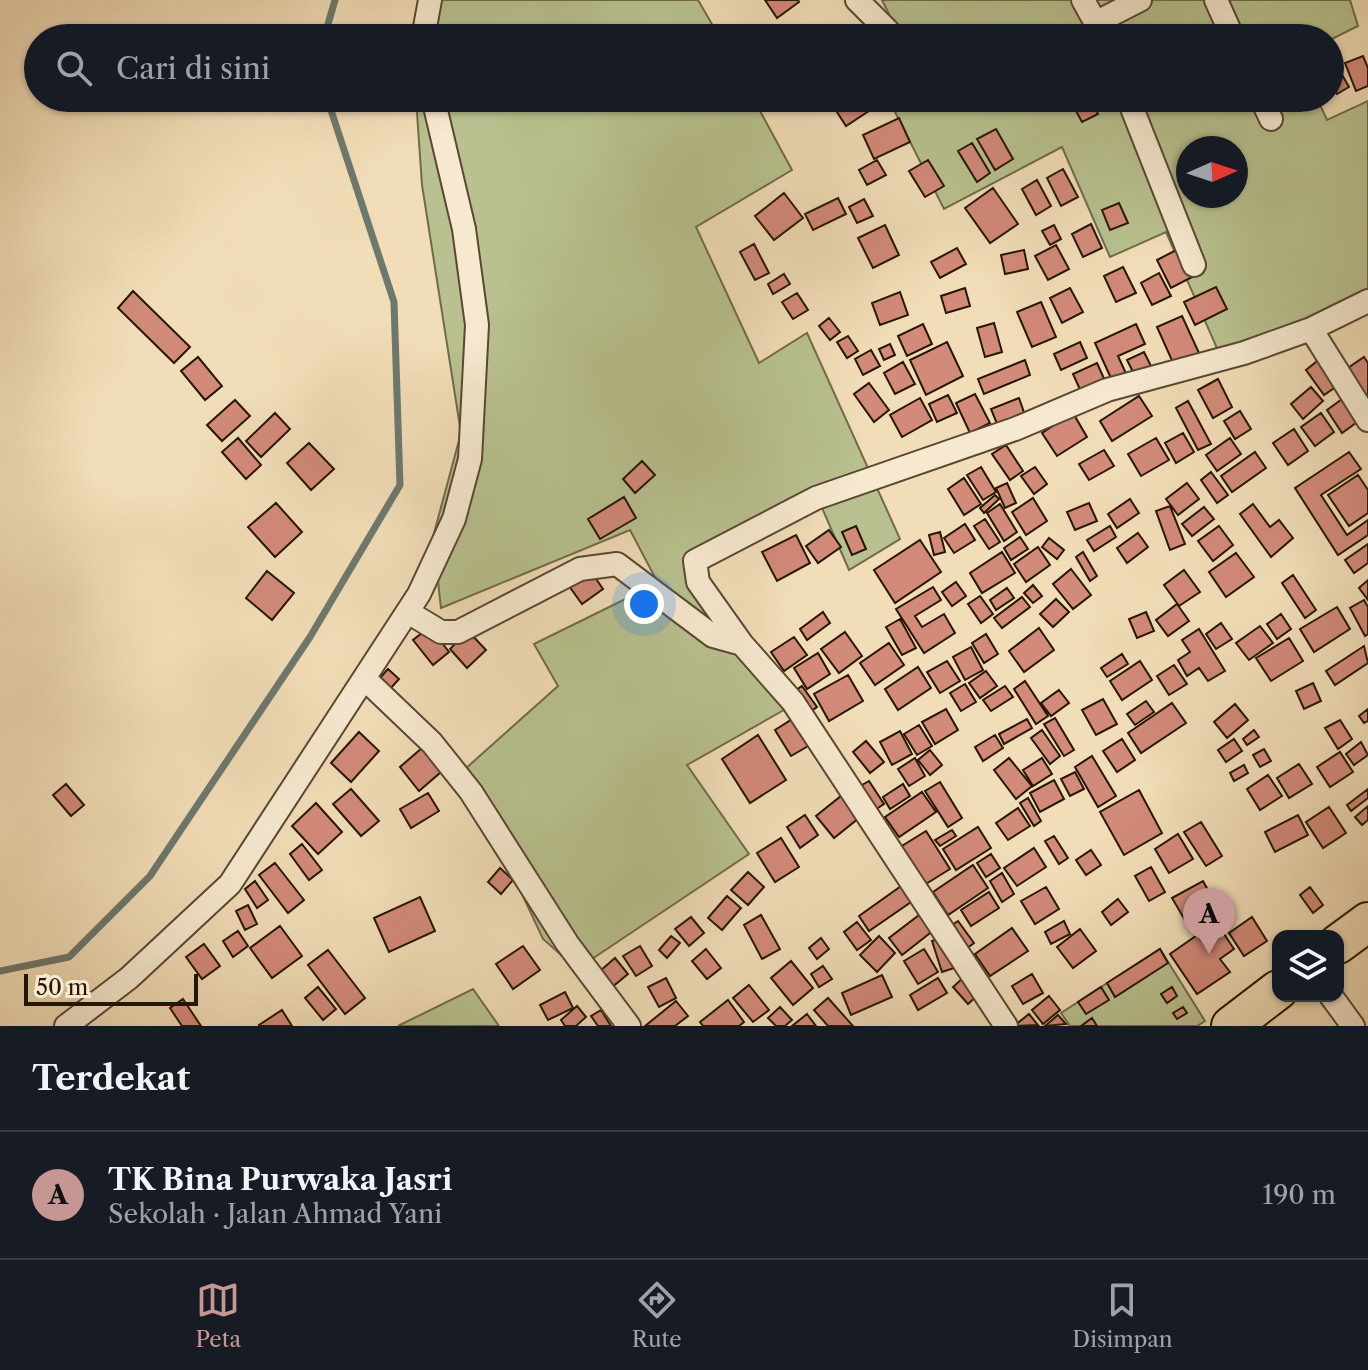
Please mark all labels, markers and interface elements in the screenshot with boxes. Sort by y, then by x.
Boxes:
search box [24,24,1344,112]
icon: search [52,46,96,90]
text: Cari di sini [116,50,270,87]
north arrow [1176,136,1248,208]
your location [624,584,664,624]
pin: A [1183,888,1235,954]
map controls [1272,930,1344,1002]
button: layers [1272,930,1344,1002]
scale bar [24,970,198,1006]
text: 50 m [36,974,88,1001]
text: Terdekat [32,1057,190,1099]
text: TK Bina Purwaka Jasri [108,1161,452,1198]
text: A [48,1179,68,1211]
text: 190 m [1262,1179,1336,1211]
text: Sekolah · Jalan Ahmad Yani [108,1198,442,1230]
tab: Peta [195,1278,241,1353]
tab: Rute [632,1278,682,1353]
tab: Disimpan [1072,1278,1173,1353]

